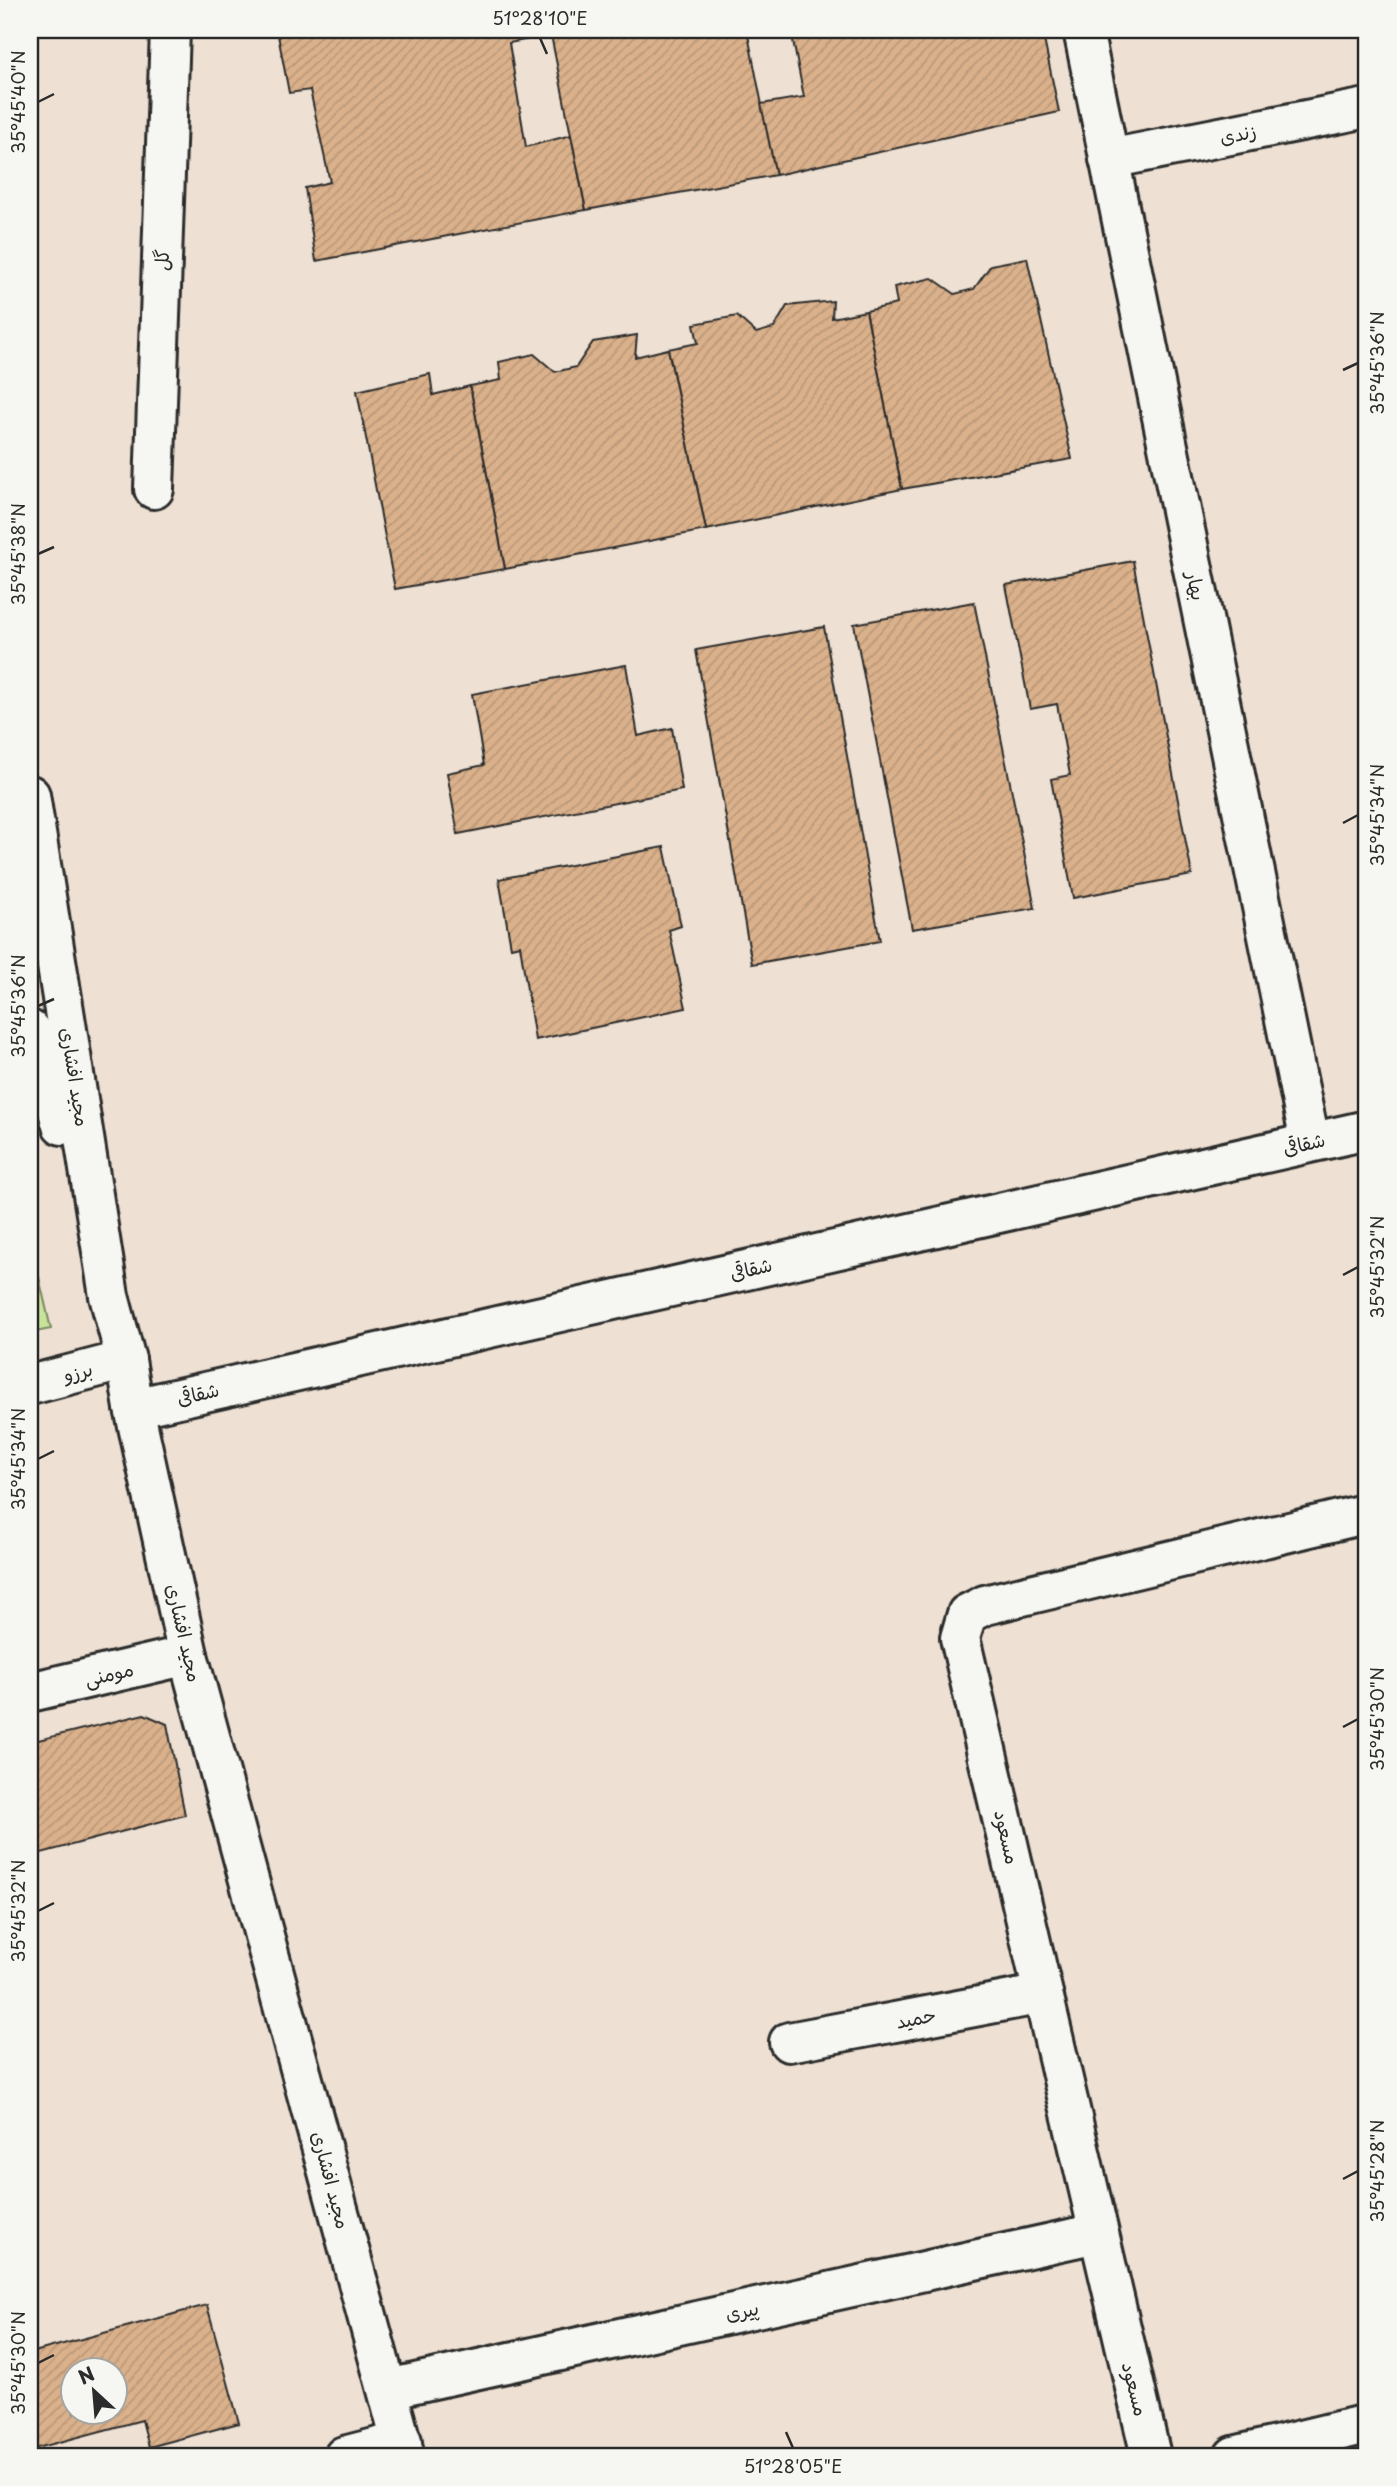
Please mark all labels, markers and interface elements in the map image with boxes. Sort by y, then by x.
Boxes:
text: 51°28'10"E [492,4,588,31]
text: 35°45'40"N [4,50,31,154]
street label: زندی [1217,116,1259,150]
street label: گل [147,249,175,271]
text: 35°45'36"N [1363,311,1390,415]
text: 35°45'38"N [4,503,31,605]
street label: بهار [1180,567,1214,603]
text: 35°45'34"N [1363,764,1390,866]
text: 35°45'36"N [4,954,31,1058]
street label: مجید افشاری [54,1025,98,1128]
street label: شقاقی [1280,1125,1328,1161]
text: 35°45'32"N [1363,1215,1390,1319]
street label: شقاقی [727,1250,775,1286]
street label: برزو [58,1354,95,1389]
street label: شقاقی [174,1375,222,1411]
text: 35°45'34"N [4,1408,31,1510]
street label: مجید افشاری [160,1581,210,1685]
street label: مومنی [81,1654,136,1692]
text: 35°45'30"N [1363,1667,1390,1771]
street label: مسعود [988,1807,1028,1867]
text: 35°45'32"N [4,1859,31,1963]
street label: حمید [893,1999,938,2035]
text: 35°45'28"N [1363,2119,1390,2223]
street label: مجید افشاری [305,2128,358,2232]
street label: پیری [722,2293,761,2327]
text: 35°45'30"N [4,2311,31,2415]
north arrow [60,2356,130,2426]
text: N [73,2359,99,2391]
street label: مسعود [1116,2359,1156,2419]
text: 51°28'05"E [744,2452,842,2479]

